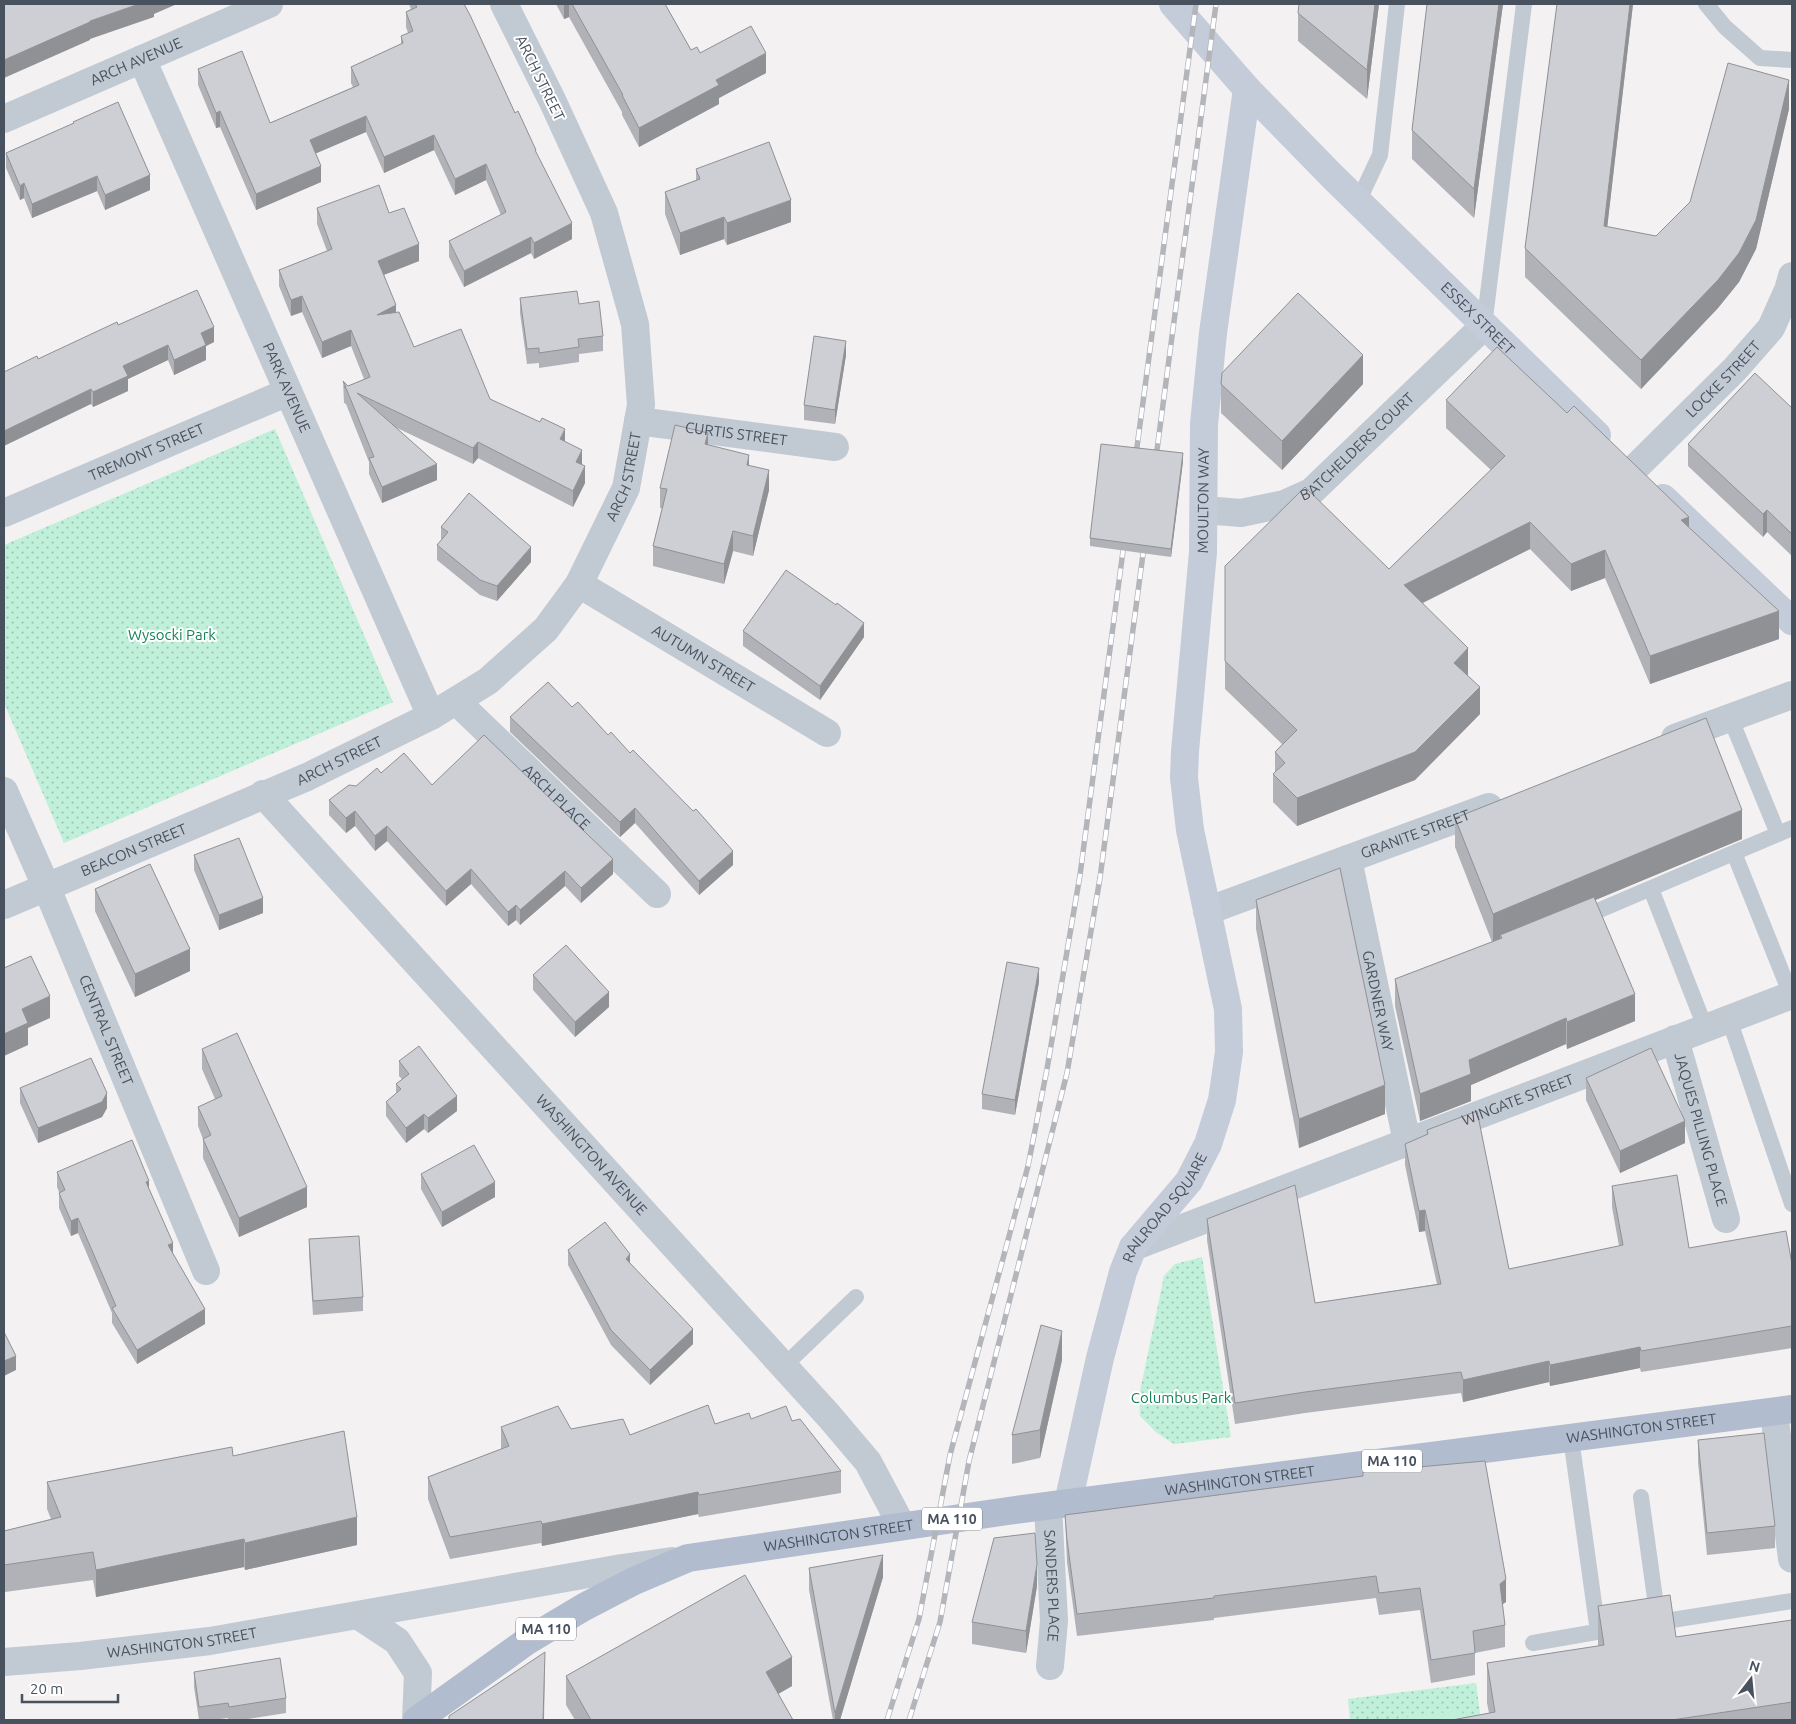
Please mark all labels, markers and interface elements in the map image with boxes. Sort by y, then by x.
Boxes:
street label: ARCH STREET [512,32,569,124]
street label: ARCH AVENUE [87,34,184,89]
street label: ESSEX STREET [1438,278,1519,358]
street label: LOCKE STREET [1682,337,1764,421]
street label: PARK AVENUE [260,340,314,435]
street label: BATCHELDERS COURT [1297,388,1418,504]
street label: CURTIS STREET [684,418,789,449]
street label: TREMONT STREET [86,419,207,484]
street label: ARCH STREET [602,430,644,524]
street label: MOULTON WAY [1194,447,1212,554]
street label: AUTUMN STREET [649,621,758,696]
park label: Wysocki Park [128,626,216,643]
street label: ARCH STREET [294,732,385,788]
street label: ARCH PLACE [520,761,594,833]
street label: GRANITE STREET [1358,806,1473,862]
street label: BEACON STREET [78,820,190,880]
street label: GARDNER WAY [1359,949,1397,1053]
street label: CENTRAL STREET [76,972,137,1088]
street label: JAQUES PILLING PLACE [1671,1051,1731,1208]
street label: WINGATE STREET [1459,1070,1577,1128]
street label: WASHINGTON AVENUE [533,1091,651,1218]
street label: RAILROAD SQUARE [1119,1150,1210,1265]
park label: Columbus Park [1131,1389,1232,1406]
street label: WASHINGTON STREET [1565,1410,1718,1446]
road number: MA 110 [1362,1450,1422,1472]
street label: WASHINGTON STREET [1164,1462,1316,1499]
road number: MA 110 [922,1508,982,1530]
street label: WASHINGTON STREET [762,1516,915,1555]
street label: SANDERS PLACE [1041,1529,1063,1643]
road number: MA 110 [516,1618,576,1640]
street label: WASHINGTON STREET [106,1624,259,1661]
north arrow [1726,1654,1776,1704]
text: N [1747,1657,1762,1676]
scale bar [22,1672,119,1704]
text: 20 m [30,1680,63,1697]

